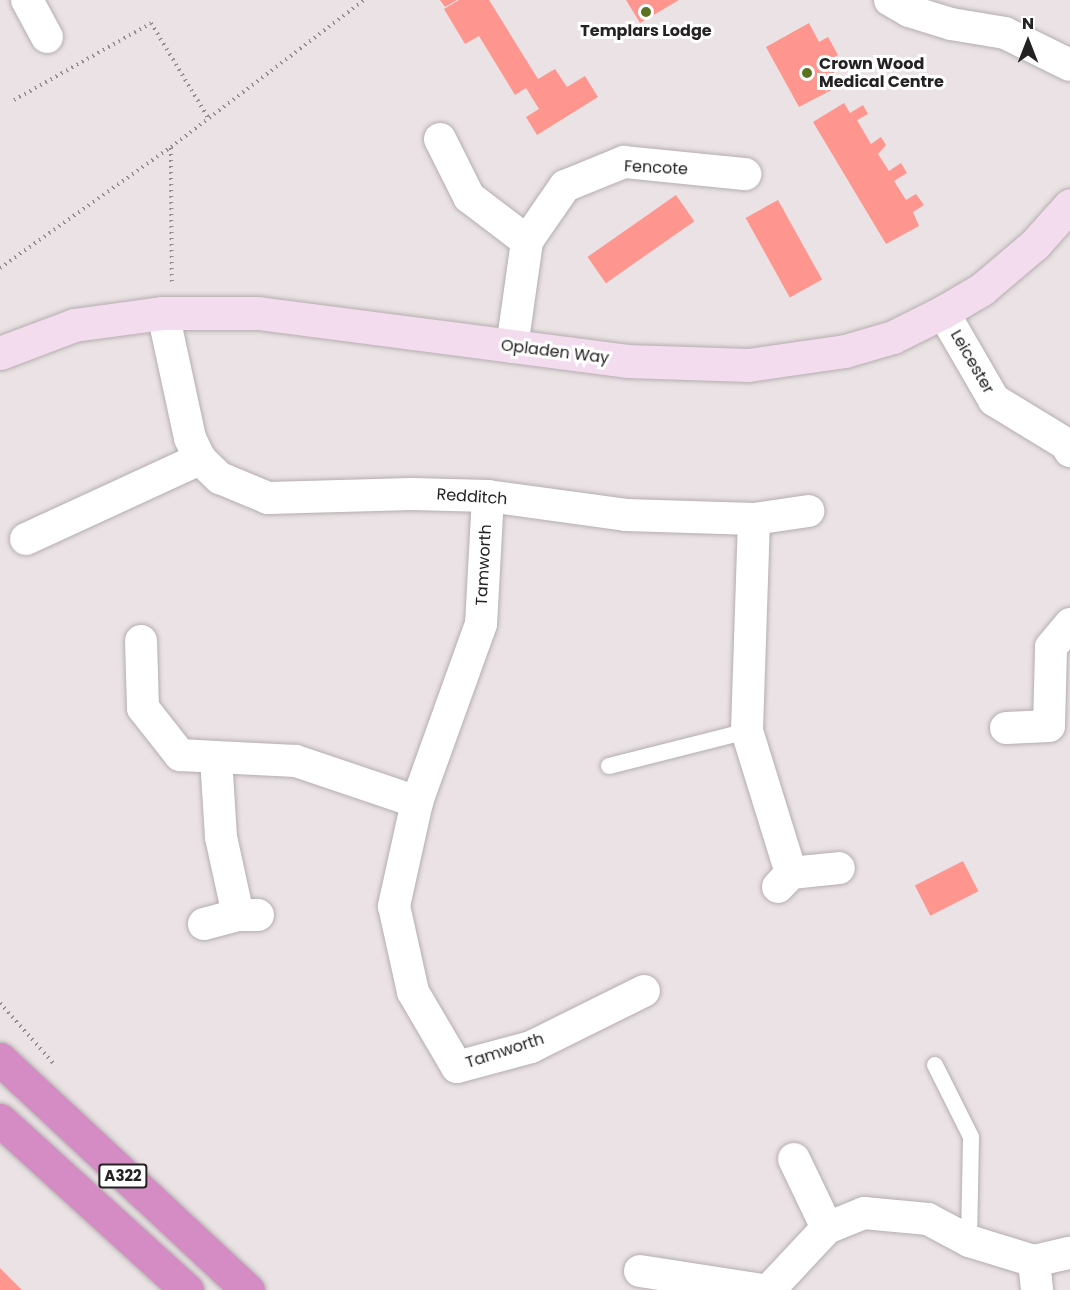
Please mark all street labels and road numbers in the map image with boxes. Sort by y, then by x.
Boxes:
street label: Fencote [624,157,688,179]
street label: Leicester [946,327,998,397]
street label: Opladen Way [500,336,610,368]
street label: Redditch [436,485,508,509]
street label: Tamworth [472,524,496,606]
street label: Tamworth [463,1029,547,1073]
road number: A322 [98,1164,148,1188]

